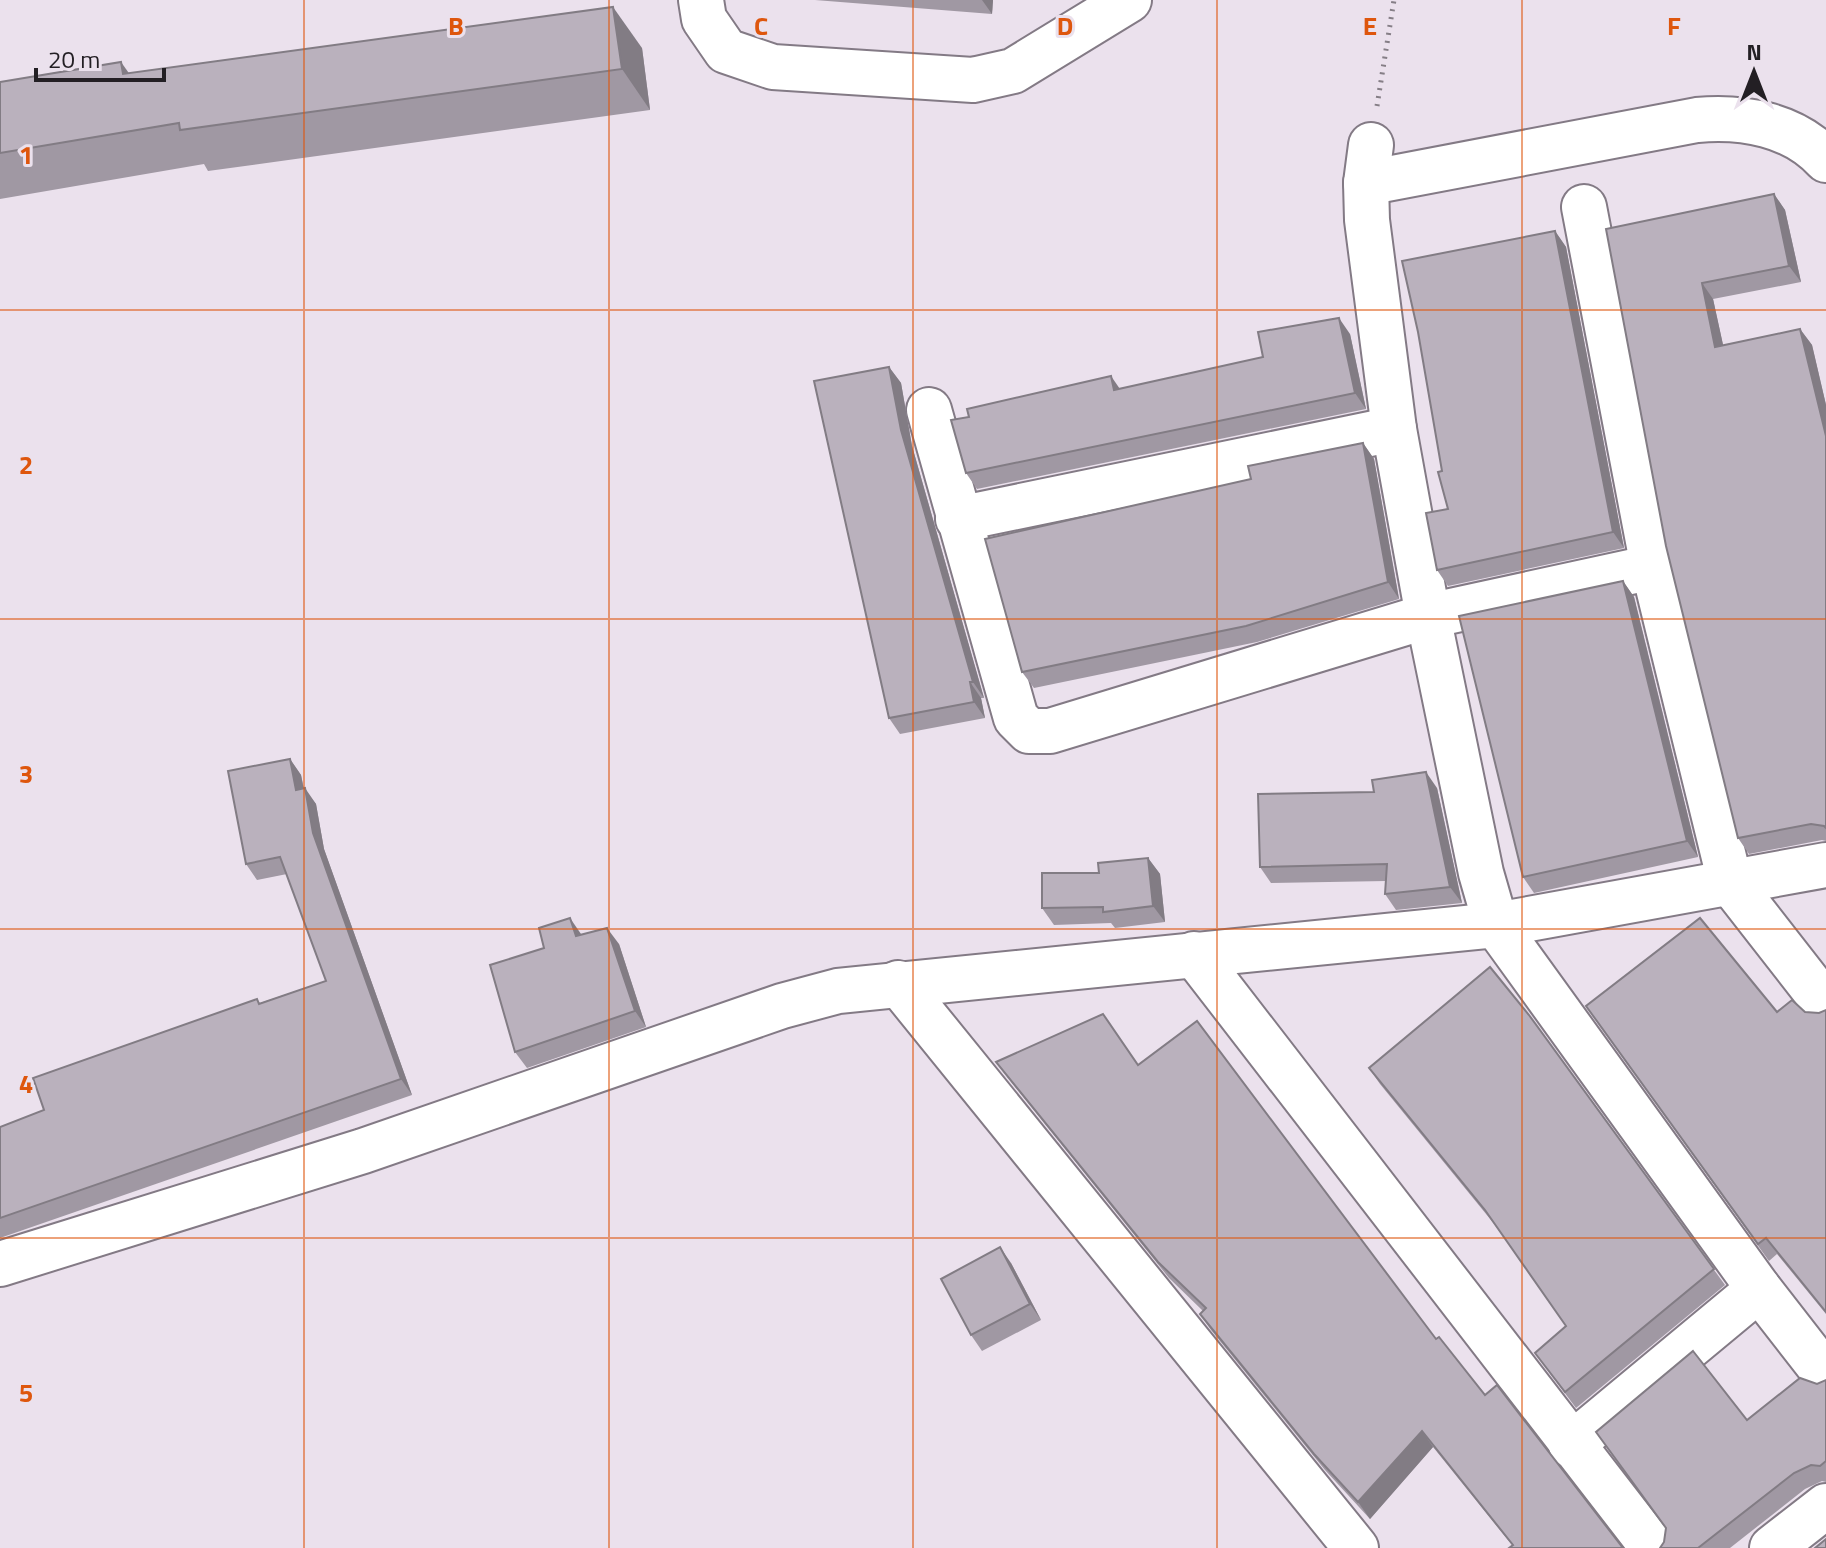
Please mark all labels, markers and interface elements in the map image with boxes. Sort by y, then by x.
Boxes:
text: B [448,6,464,45]
text: C [754,6,768,45]
text: D [1057,6,1073,45]
text: E [1363,6,1377,45]
text: F [1667,6,1681,45]
scale bar [36,32,164,82]
north arrow [1714,32,1794,112]
text: N [1746,35,1762,69]
text: 20 m [48,41,100,77]
text: 1 [19,135,33,174]
text: 2 [19,445,33,484]
text: 3 [19,754,33,793]
text: 4 [19,1064,33,1103]
text: 5 [19,1373,33,1412]

